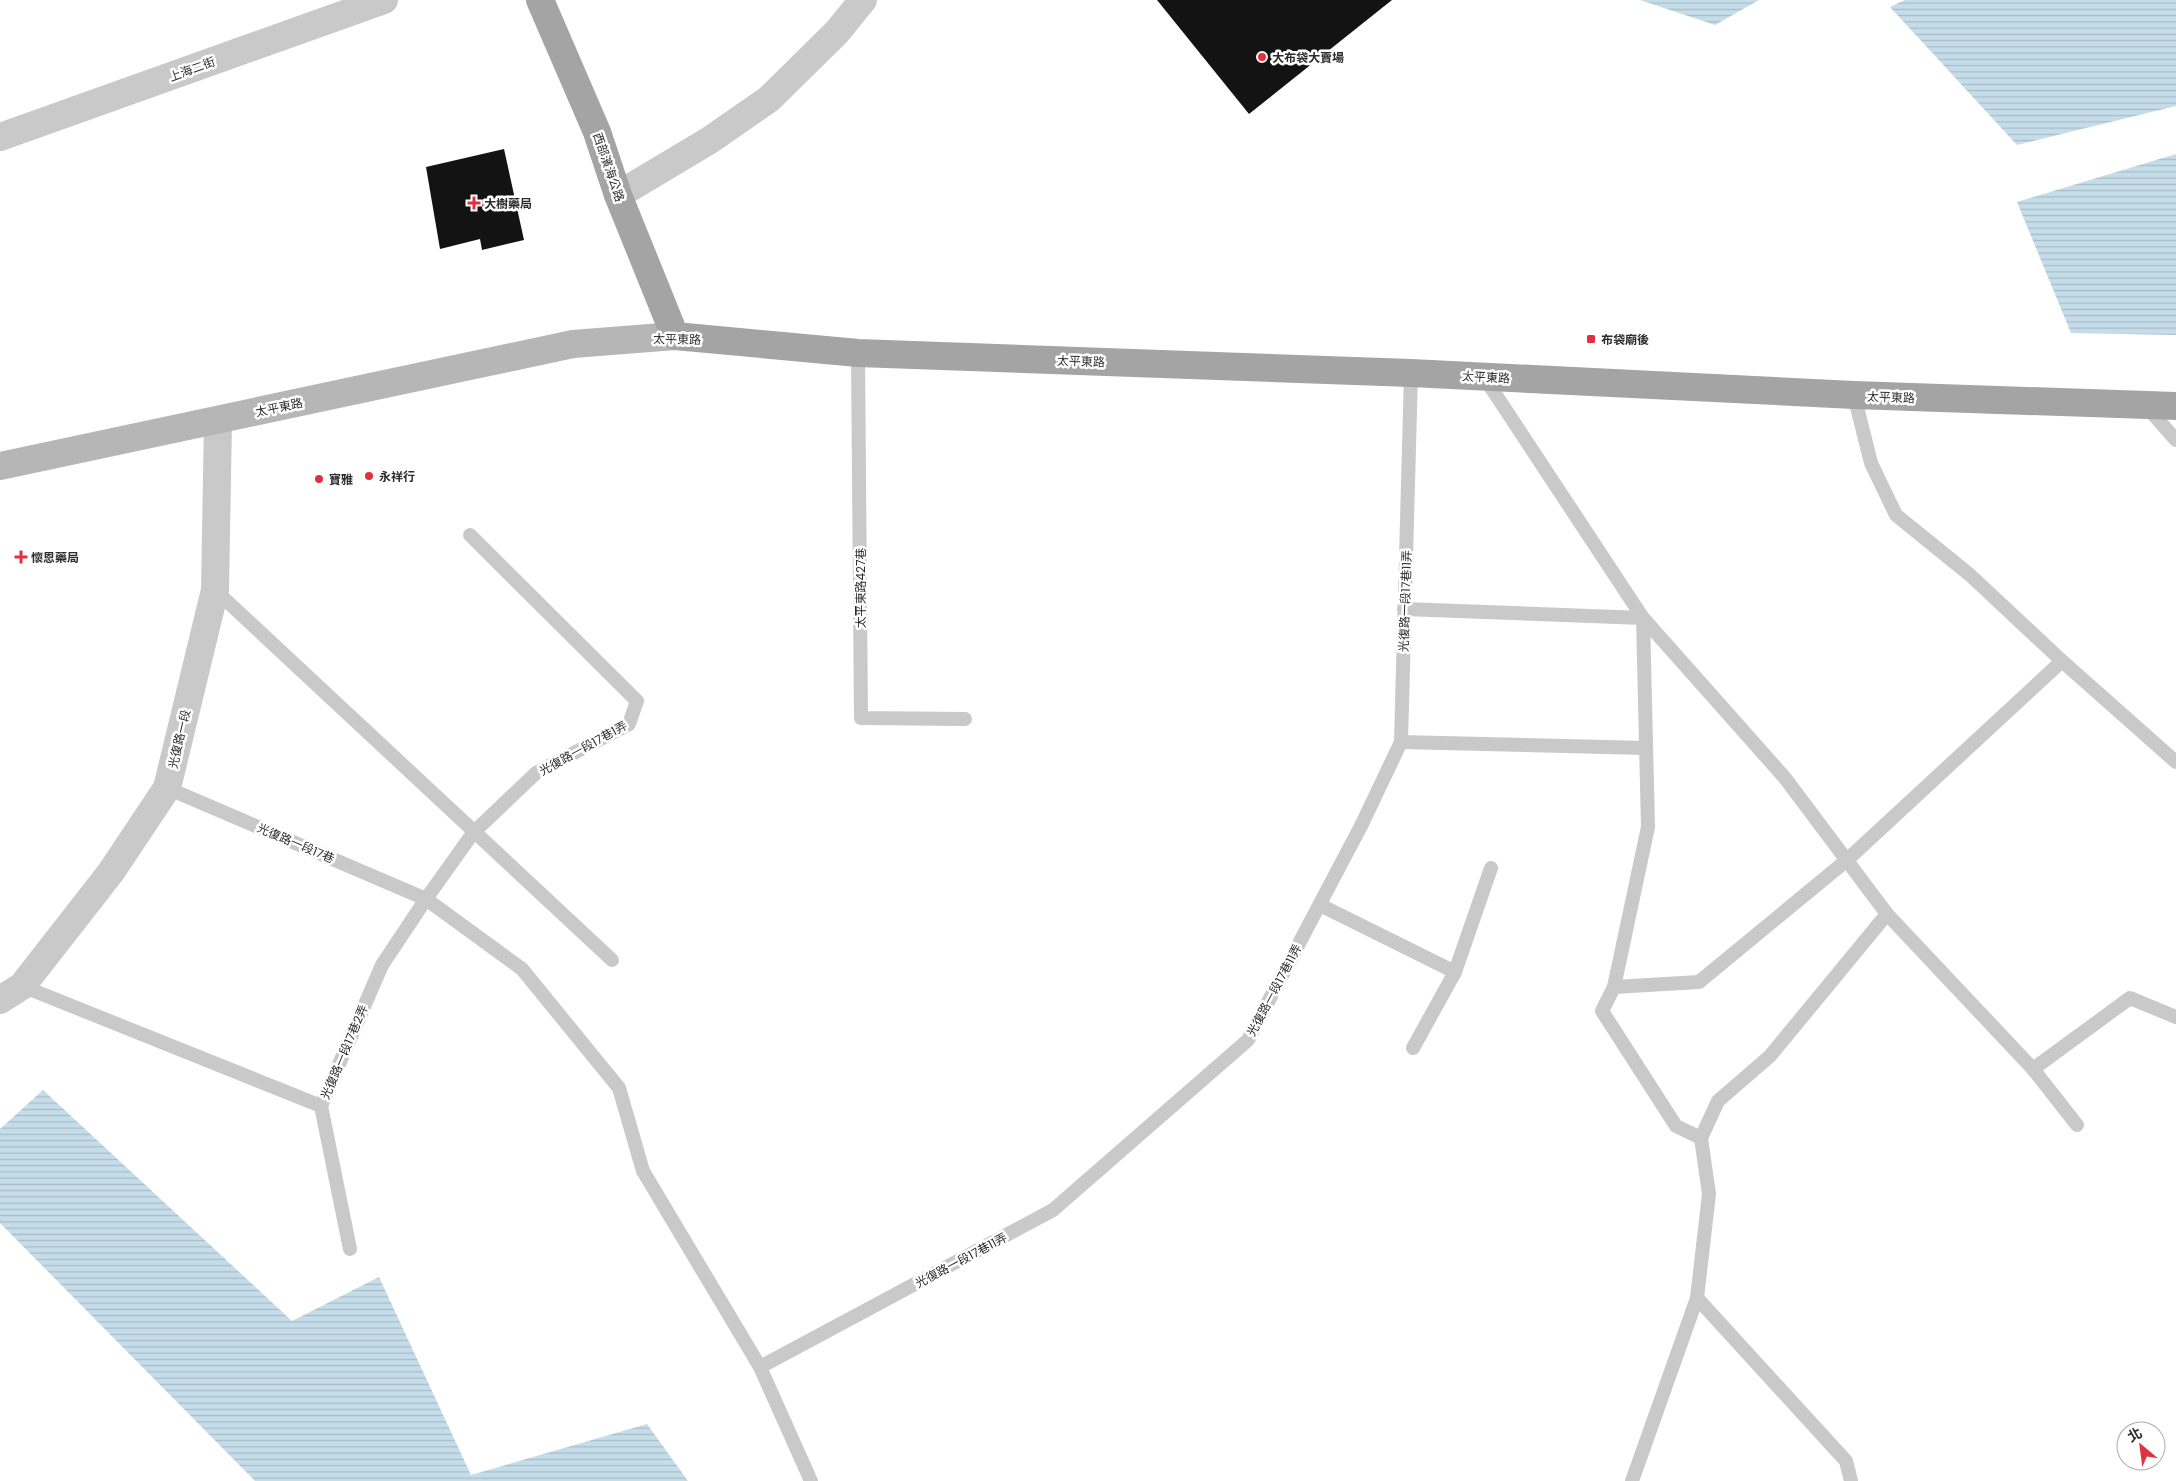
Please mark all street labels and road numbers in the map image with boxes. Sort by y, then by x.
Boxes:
street label: 上海二街 [167,53,217,85]
street label: 西部濱海公路 [589,130,629,204]
street label: 太平東路 [653,330,701,348]
street label: 太平東路 [1057,352,1105,370]
street label: 太平東路 [1462,367,1510,387]
street label: 太平東路 [1867,388,1915,406]
street label: 太平東路 [254,394,304,420]
street label: 太平東路427巷 [852,547,869,629]
street label: 光復路一段17巷11弄 [1395,550,1415,652]
street label: 光復路一段 [164,708,194,770]
street label: 光復路一段17巷1弄 [536,717,630,779]
street label: 光復路一段17巷 [255,819,337,867]
street label: 光復路一段17巷11弄 [1243,941,1305,1039]
street label: 光復路一段17巷2弄 [316,1002,372,1102]
street label: 光復路一段17巷11弄 [912,1229,1010,1291]

